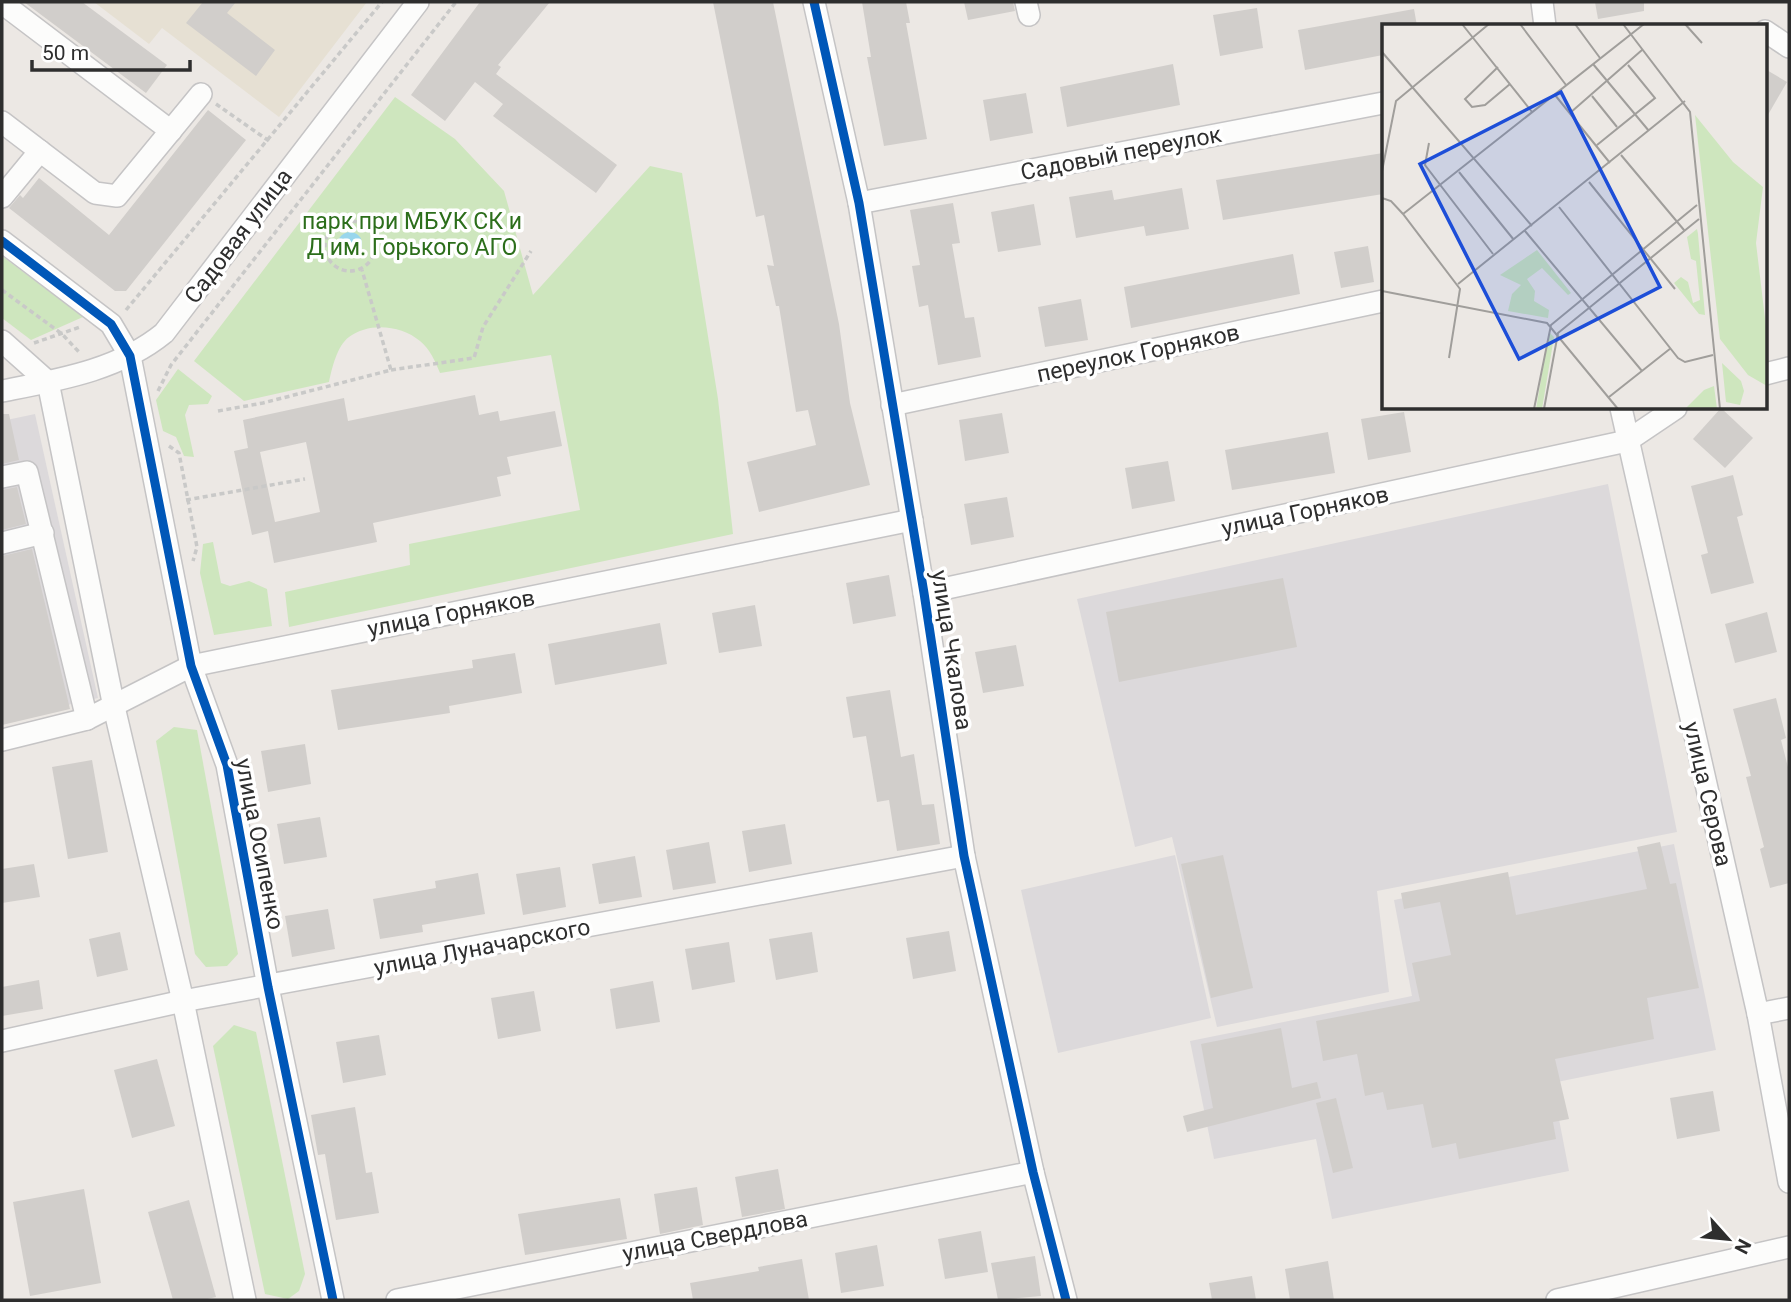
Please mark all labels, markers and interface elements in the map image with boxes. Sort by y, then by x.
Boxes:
inset map [1382,24,1766,410]
scale bar [32,28,189,72]
text: 50 m [42,41,89,65]
street label: Садовый переулок [1018,121,1224,186]
street label: Садовая улица [179,164,298,309]
park label: парк при МБУК СК и Д им. Горького АГО [302,208,522,261]
street label: переулок Горняков [1034,319,1242,388]
street label: улица Горняков [1219,481,1391,542]
street label: улица Чкалова [926,568,977,732]
street label: улица Горняков [365,584,537,643]
street label: улица Серова [1678,719,1737,869]
street label: улица Осипенко [230,756,289,932]
street label: улица Луначарского [372,913,592,982]
north arrow [1693,1204,1763,1274]
street label: улица Свердлова [620,1205,810,1268]
text: N [1729,1235,1756,1258]

